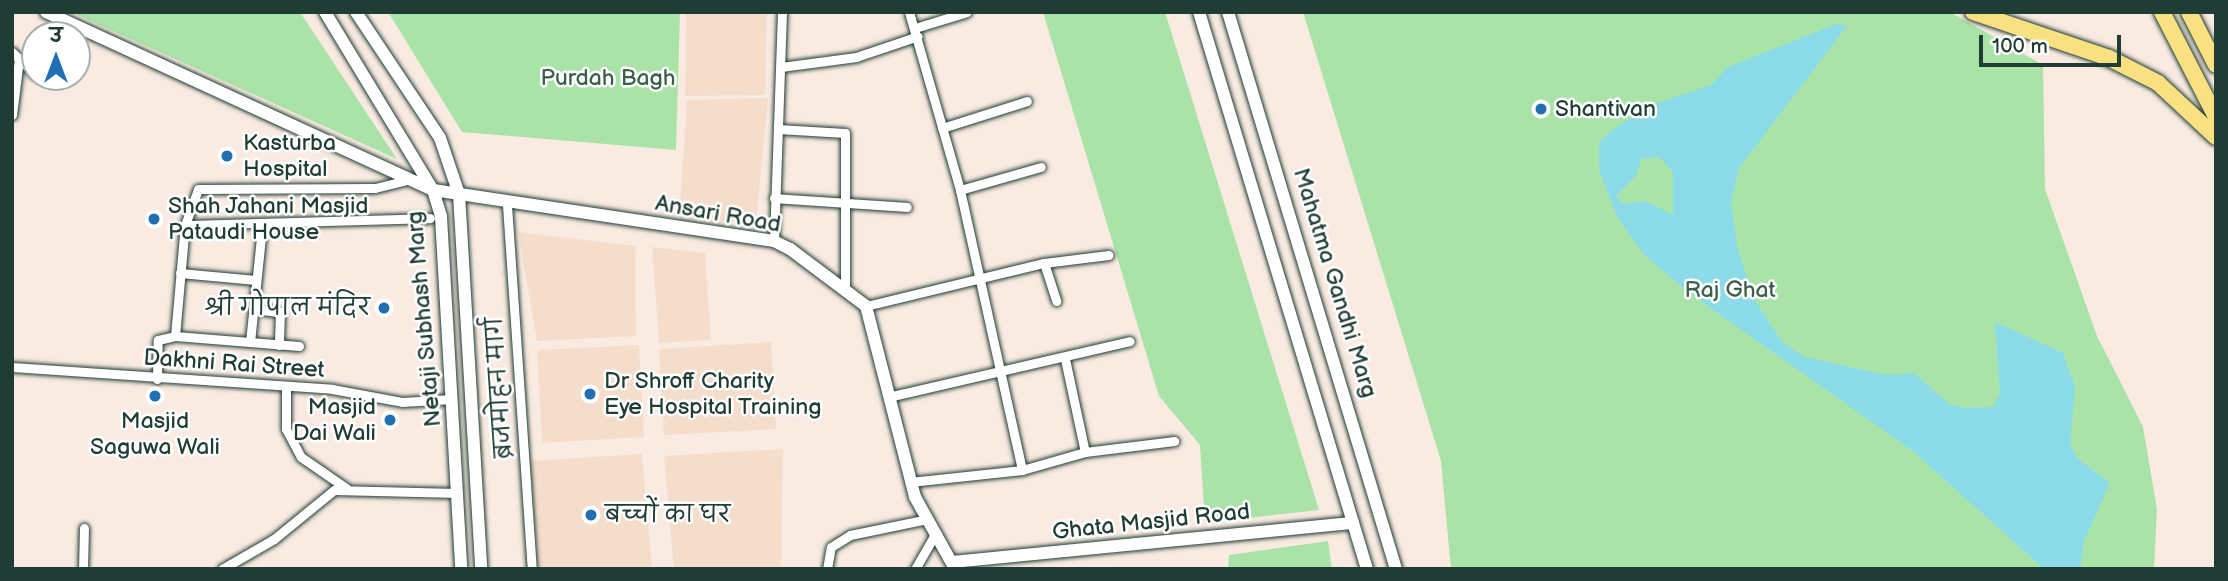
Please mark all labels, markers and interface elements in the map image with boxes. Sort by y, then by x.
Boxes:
north arrow [21,21,91,91]
scale bar [1983,21,2125,65]
text: उ [50,25,62,48]
text: 100 m [1992,34,2048,59]
park label: Purdah Bagh [540,64,676,92]
place label: Shantivan [1555,95,1656,123]
marker: Shantivan [1533,101,1549,117]
place label: Kasturba Hospital [243,129,336,183]
marker: Kasturba Hospital [217,146,237,166]
street label: Mahatma Gandhi Marg [1287,165,1383,401]
street label: Ansari Road [653,189,783,239]
place label: Shah Jahani Masjid Pataudi House [168,192,370,246]
street label: Netaji Subhash Marg [401,210,447,428]
marker: Shah Jahani Masjid Pataudi House [146,211,162,227]
park label: Raj Ghat [1684,276,1776,304]
place label: श्री गोपाल मंदिर [204,294,370,322]
marker: श्री गोपाल मंदिर [376,300,392,316]
street label: ब्रजमोहन मार्ग [481,316,519,460]
street label: Dakhni Rai Street [142,344,326,384]
place label: Dr Shroff Charity Eye Hospital Training [604,367,822,421]
marker: Dr Shroff Charity Eye Hospital Training [582,386,598,402]
marker: Masjid Saguwa Wali [147,388,163,404]
place label: Masjid Dai Wali [292,393,376,447]
place label: Masjid Saguwa Wali [90,407,220,461]
marker: Masjid Dai Wali [382,412,398,428]
street label: Ghata Masjid Road [1051,498,1251,546]
place label: बच्चों का घर [605,501,730,529]
marker: बच्चों का घर [583,507,599,523]

